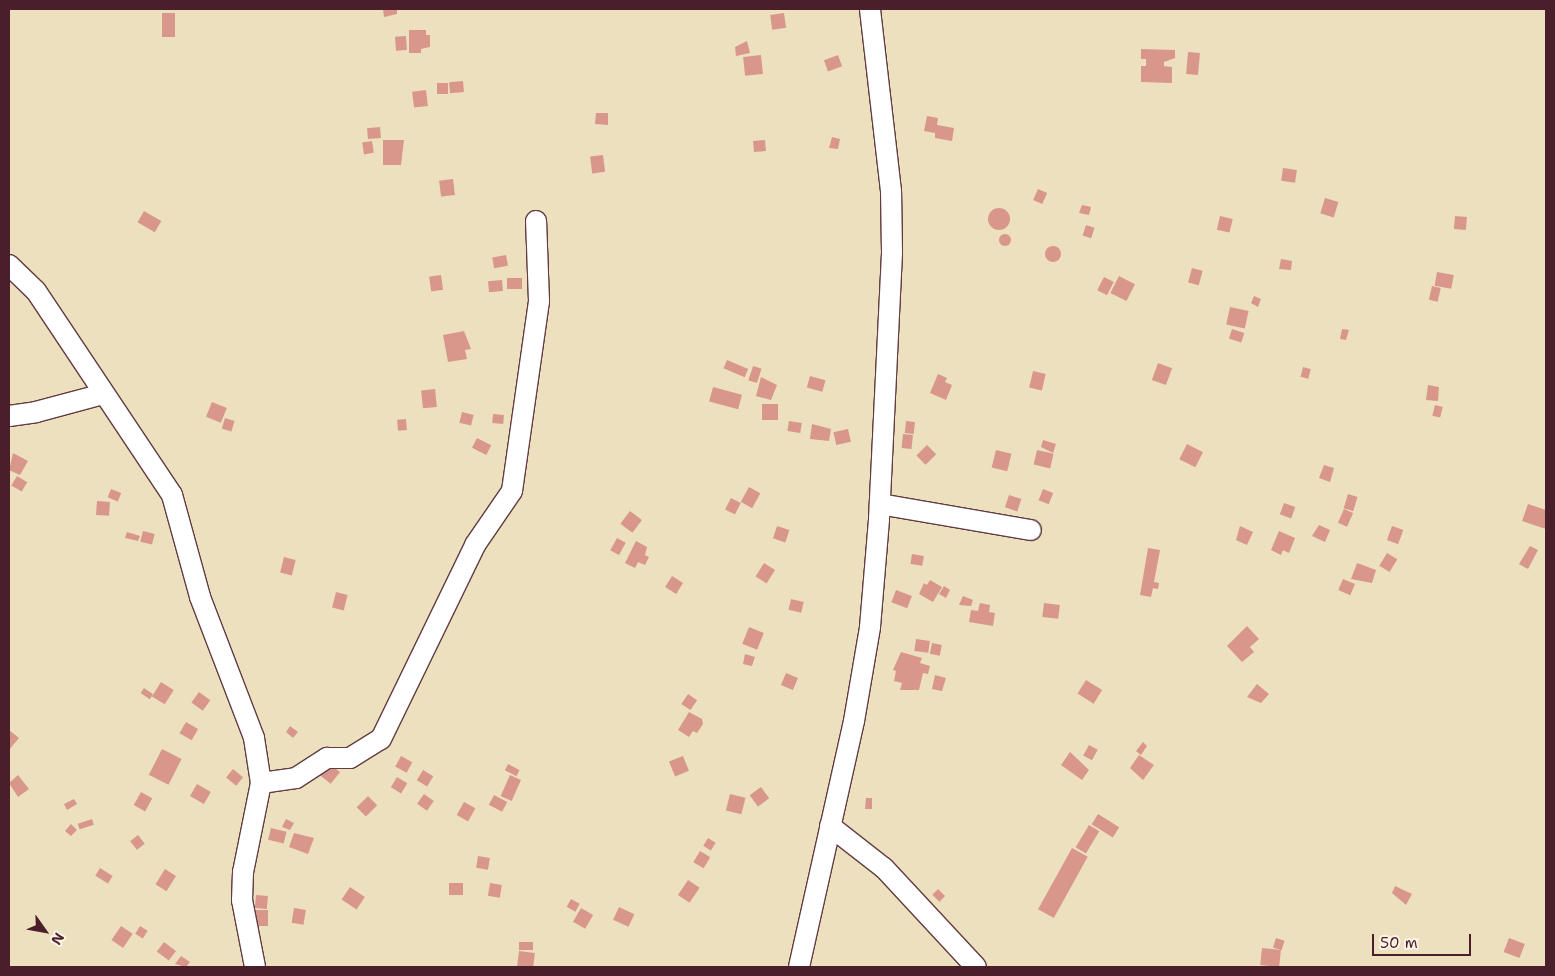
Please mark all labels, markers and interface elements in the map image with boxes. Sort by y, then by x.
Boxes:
north arrow [20,906,70,956]
scale bar [1375,924,1474,956]
text: N [47,929,68,948]
text: 50 m [1380,933,1418,953]

